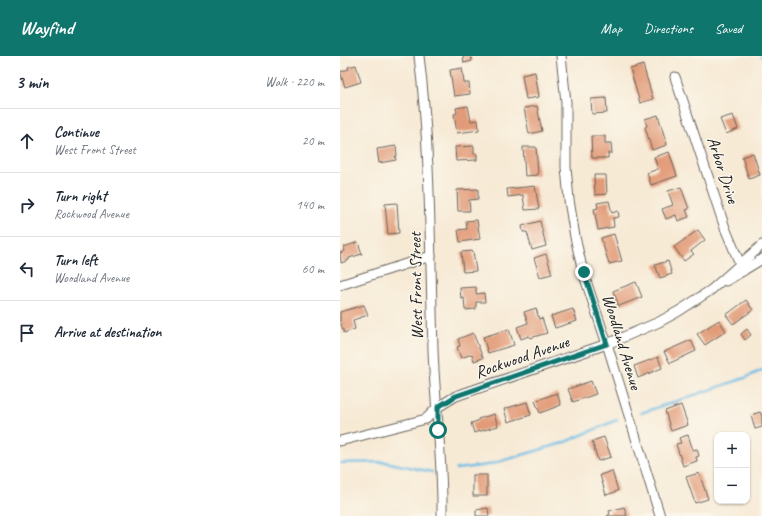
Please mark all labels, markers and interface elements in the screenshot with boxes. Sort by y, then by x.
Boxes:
text: Wayfind [20,16,73,40]
text: Map [601,20,622,37]
text: Directions [644,20,693,37]
text: Saved [715,20,742,37]
text: 3 min [16,72,49,93]
text: Walk · 220 m [265,74,324,90]
text: Continue [54,123,99,142]
icon: ahead [16,130,38,152]
text: 20 m [302,133,324,149]
street label: Arbor Drive [702,134,744,207]
text: West Front Street [54,142,136,158]
text: Turn right [54,187,107,206]
icon: right [16,194,38,216]
text: 140 m [296,197,324,213]
text: Rockwood Avenue [54,206,129,222]
street label: West Front Street [405,230,427,340]
text: Turn left [54,251,97,270]
icon: left [16,258,38,280]
text: 60 m [302,261,324,277]
route end [575,263,593,281]
text: Woodland Avenue [54,270,129,286]
street label: Woodland Avenue [598,292,647,394]
icon: arrive [16,322,38,344]
text: Arrive at destination [54,323,161,342]
street label: Rockwood Avenue [472,331,573,383]
route start [429,421,447,439]
map controls [714,432,750,504]
button: + [714,432,750,468]
button: − [714,468,750,504]

